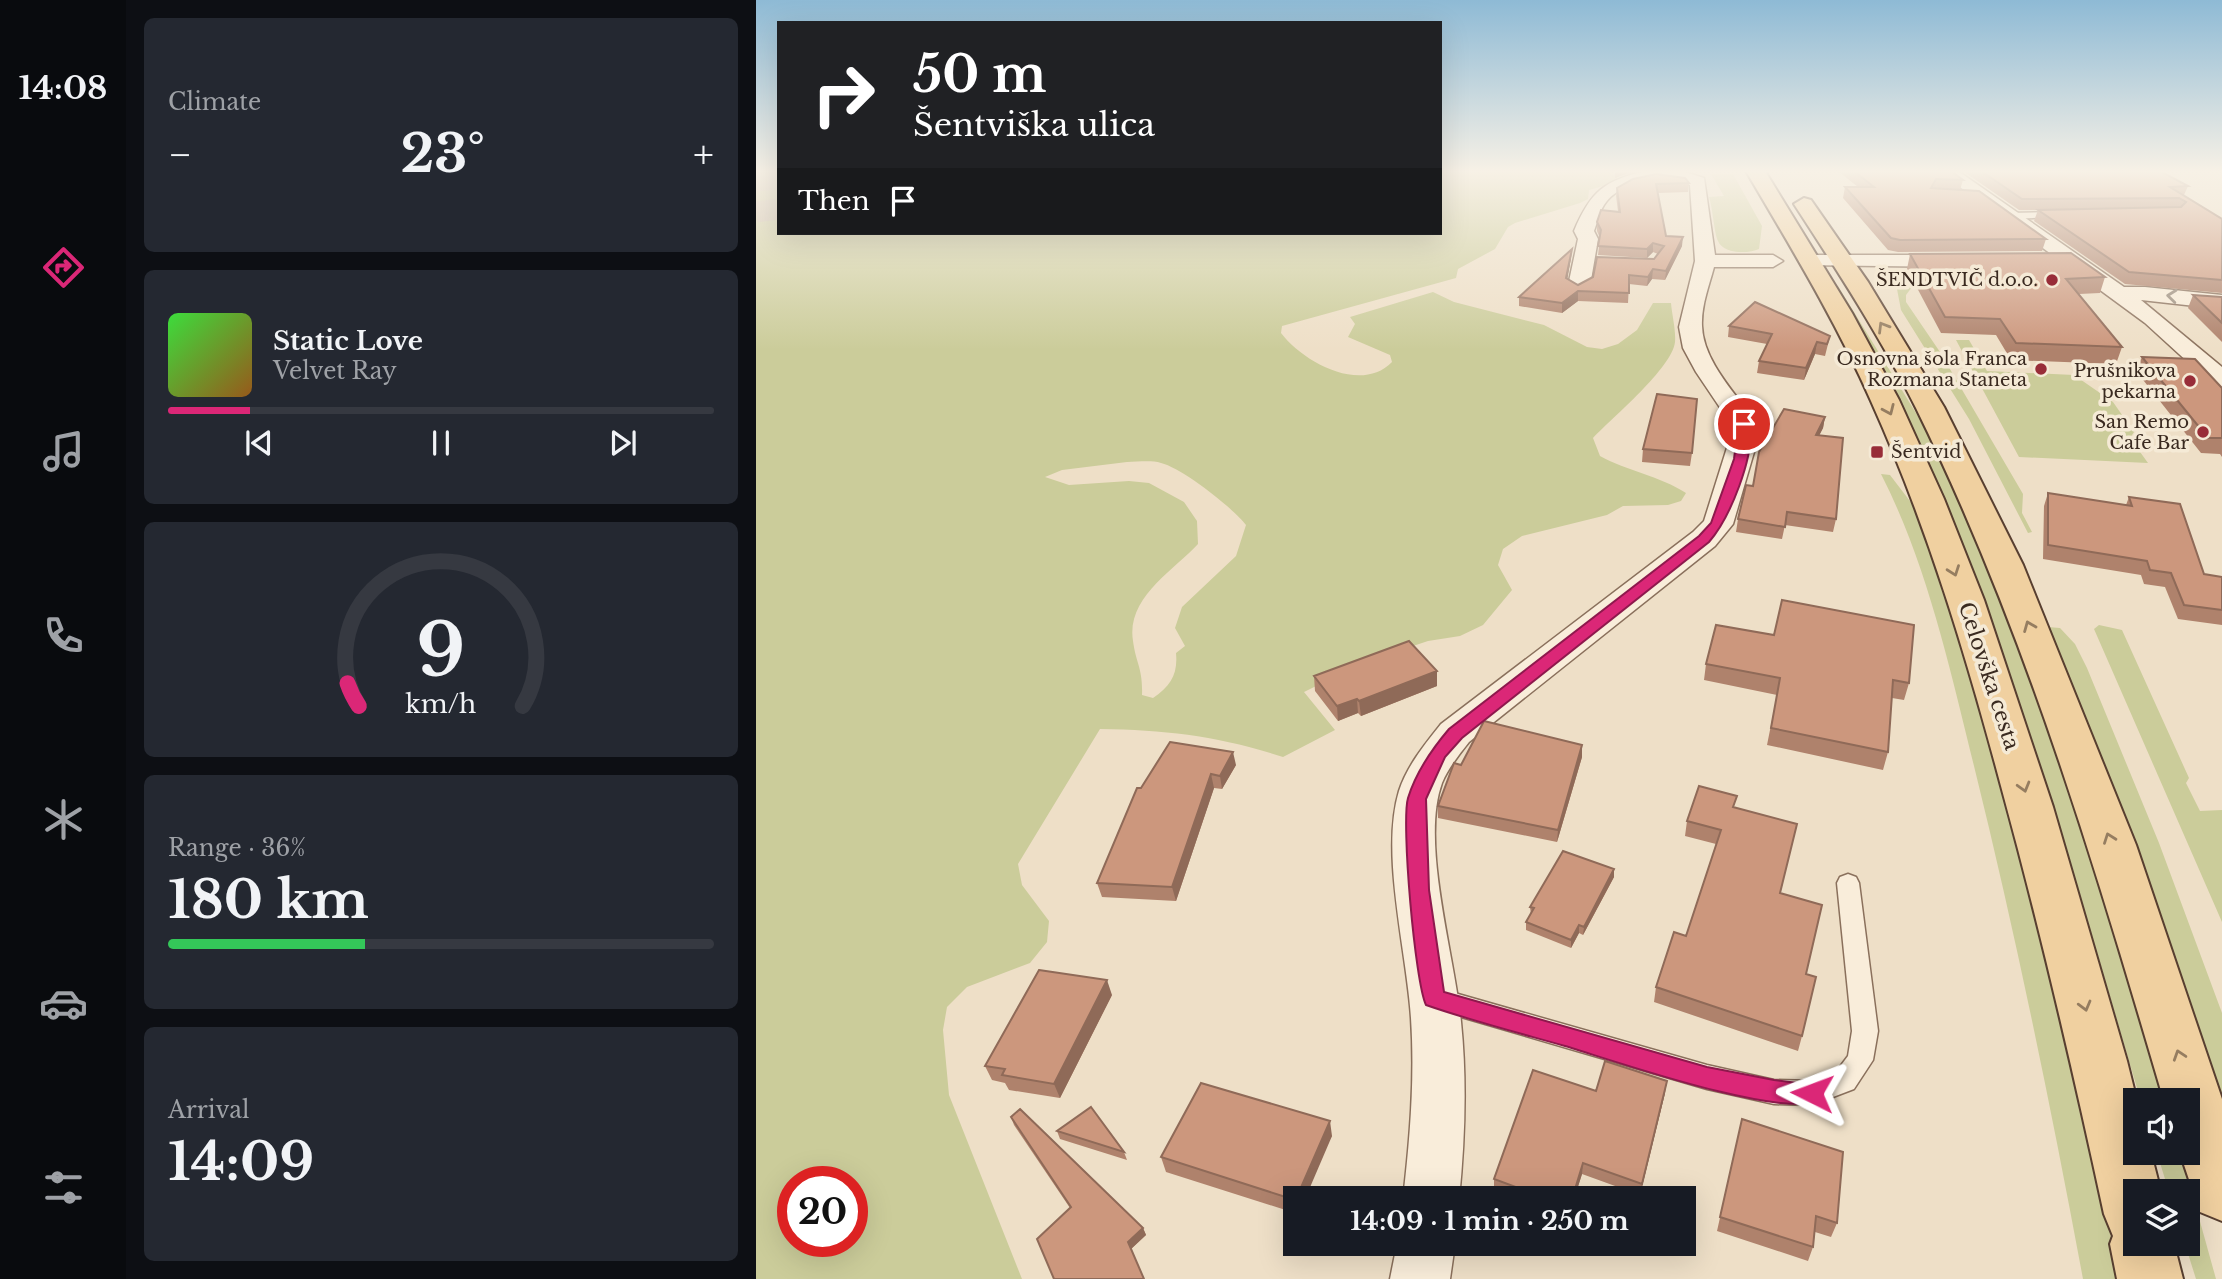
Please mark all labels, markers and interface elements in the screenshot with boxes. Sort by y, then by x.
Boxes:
text: 50 m [913,44,1046,105]
icon: right [798,49,889,140]
text: 14:08 [19,68,107,108]
text: Climate [168,88,261,116]
text: Šentviška ulica [913,105,1155,145]
text: 23° [400,122,485,186]
text: − [168,131,192,178]
text: + [693,131,714,178]
icon: arrive [884,182,922,220]
text: Then [798,185,870,217]
icon: directions [39,243,88,292]
place label: ŠENDTVIČ d.o.o. [1876,268,2038,291]
marker: ŠENDTVIČ d.o.o. [2044,272,2060,288]
one-way arrow [2166,289,2177,304]
one-way arrow [1879,321,1892,334]
text: Static Love [273,325,423,357]
place label: Osnovna šola Franca Rozmana Staneta [1837,348,2027,391]
text: Velvet Ray [273,357,397,385]
place label: Prušnikova pekarna [2074,360,2176,403]
marker: Osnovna šola Franca Rozmana Staneta [2033,361,2049,377]
marker: Prušnikova pekarna [2182,373,2198,389]
pin [1714,394,1774,454]
one-way arrow [1881,402,1895,415]
icon: arrive [1725,405,1763,443]
place label: San Remo Cafe Bar [2094,411,2189,454]
icon: previous [240,424,278,462]
icon: pause [422,424,460,462]
icon: next [604,424,642,462]
marker: San Remo Cafe Bar [2195,424,2211,440]
icon: music [39,427,88,476]
place label: Šentvid [1891,440,1961,463]
marker: Šentvid [1869,444,1885,460]
one-way arrow [1946,564,1960,576]
street label: Celovška cesta [1953,599,2025,754]
text: 9 [416,605,466,696]
icon: phone [39,611,88,660]
one-way arrow [2023,620,2037,632]
text: km/h [406,688,476,719]
one-way arrow [2016,781,2031,793]
icon: climate [39,795,88,844]
one-way arrow [2103,833,2117,845]
text: Range · 36% [168,834,306,862]
text: 180 km [168,868,369,932]
icon: car [39,979,88,1028]
one-way arrow [2076,1000,2091,1012]
one-way arrow [2173,1049,2188,1061]
position arrow [1775,1056,1849,1130]
map controls [2123,1088,2200,1256]
button: sound [2123,1088,2200,1165]
text: Arrival [168,1096,249,1124]
text: 14:09 [168,1130,314,1194]
icon: filters [39,1163,88,1212]
speed limit sign: 20 [777,1166,868,1257]
button: layers [2123,1179,2200,1256]
text: 14:09 · 1 min · 250 m [1350,1205,1629,1237]

